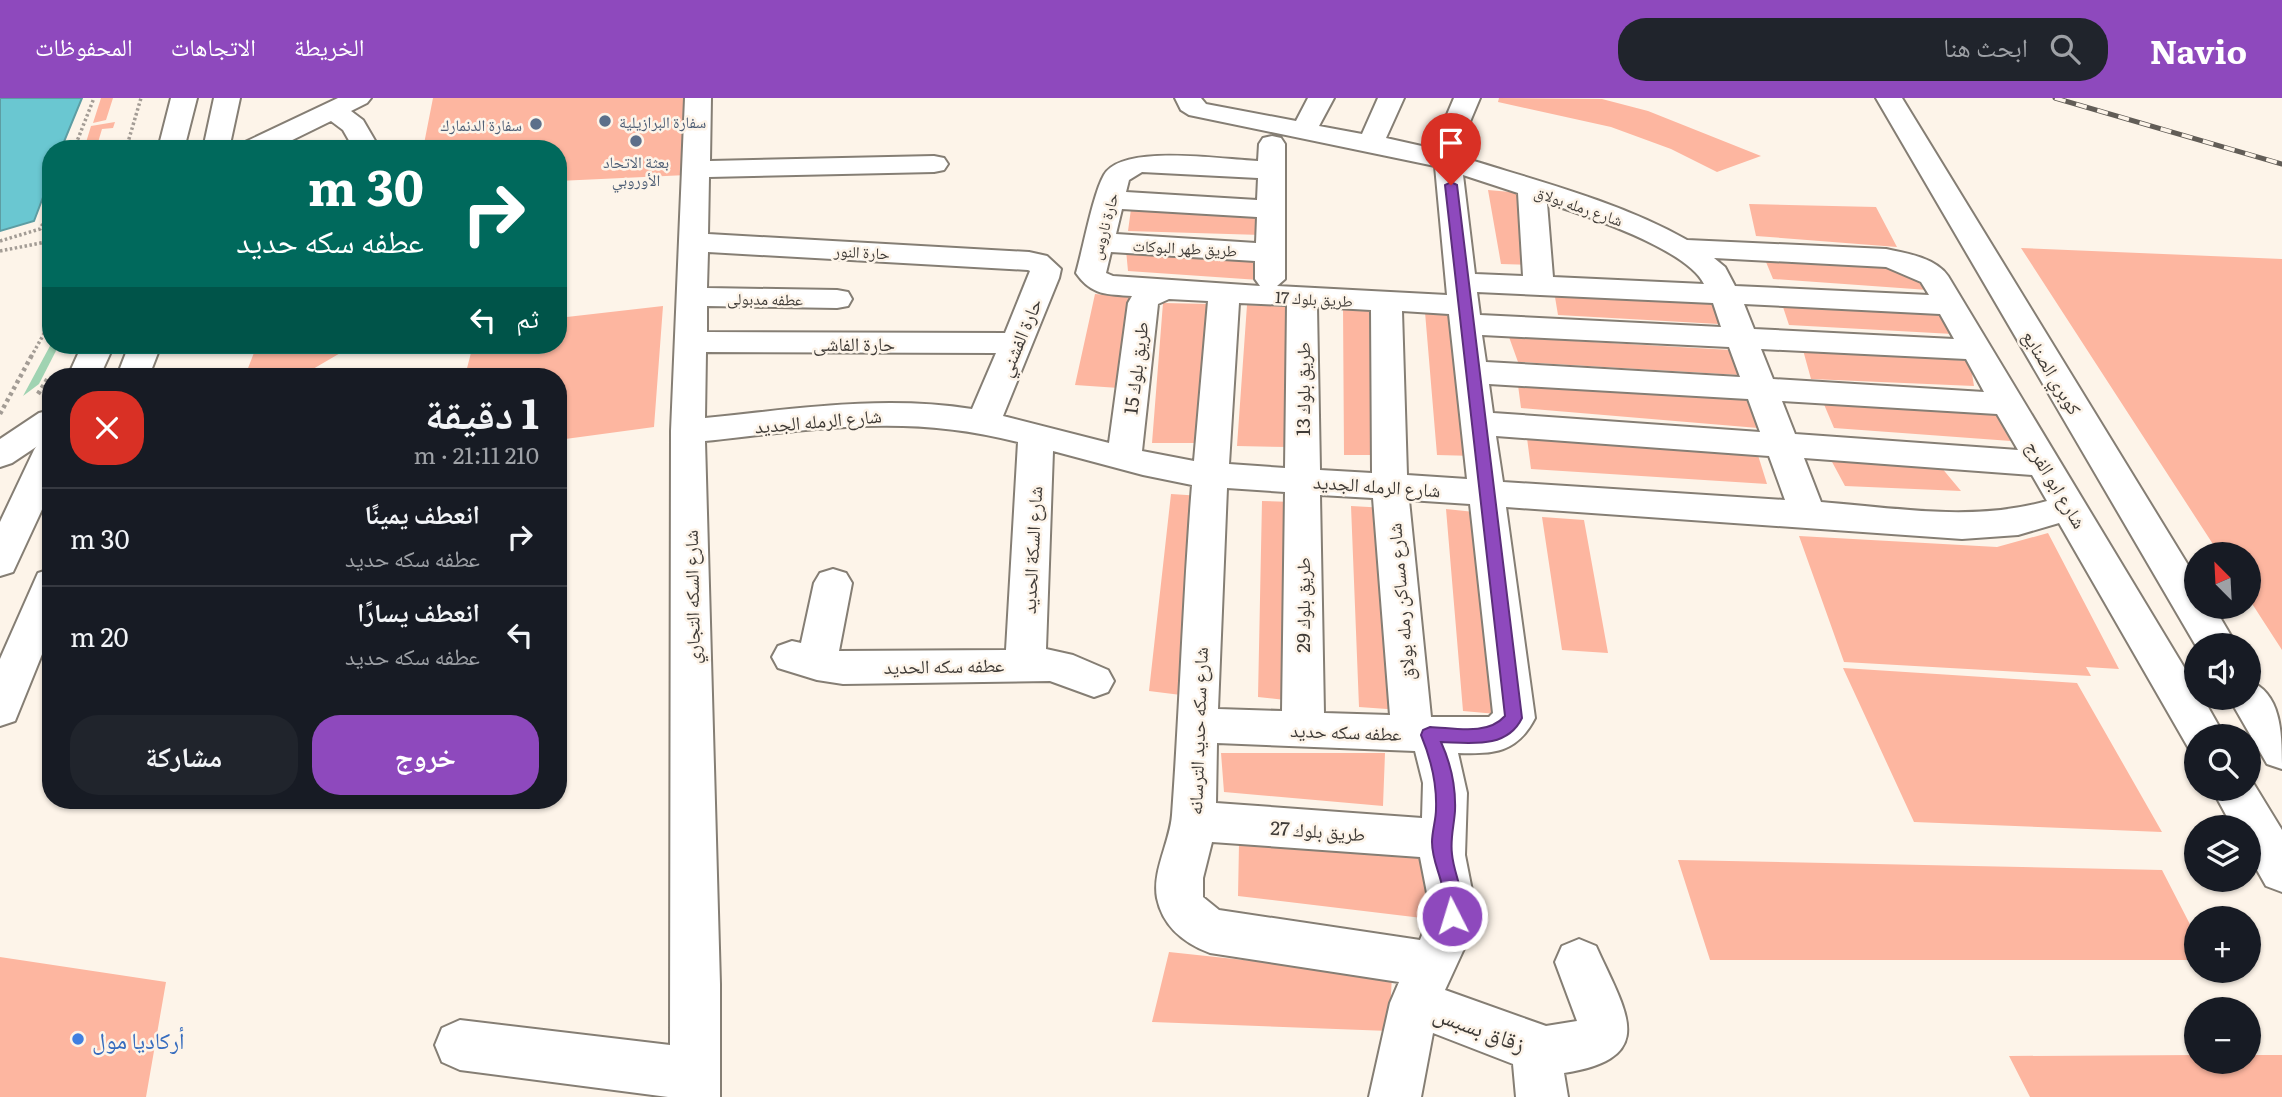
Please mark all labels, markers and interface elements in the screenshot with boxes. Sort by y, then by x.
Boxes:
search box [1618,18,2108,81]
text: Navio [2150,25,2247,74]
text: ابحث هنا [1943,26,2028,65]
text: المحفوظات [35,28,133,63]
text: الاتجاهات [171,28,256,63]
text: الخريطة [294,28,365,63]
icon: search [2046,30,2084,68]
place label: سفارة البرازيلية [619,109,706,133]
place label: سفارة الدنمارك [440,112,522,136]
marker: سفارة البرازيلية [597,113,613,129]
pin [1421,113,1481,185]
marker: سفارة الدنمارك [528,116,544,132]
icon: arrive [1432,124,1470,162]
marker: بعثة الاتحاد الأوروبي [628,133,644,149]
text: 30 m [308,148,424,221]
place label: بعثة الاتحاد الأوروبي [603,149,669,193]
icon: right [448,168,539,259]
street label: شارع رمله بولاق [1532,179,1626,231]
street label: حارة ناروس [1083,190,1123,262]
text: عطفه سكه حديد [236,215,424,263]
street label: طريق طهر البوكات [1132,232,1238,262]
street label: حارة النور [833,238,890,264]
street label: طريق بلوك 17 [1274,284,1354,312]
street label: عطفه مدبولى [727,285,803,311]
street label: حارة الفشني [990,293,1051,382]
text: ثم [516,297,539,336]
icon: left [464,301,502,339]
street label: طريق بلوك 15 [1115,320,1155,416]
street label: كوبري الصنايع [2014,324,2089,421]
street label: حارة الفاشى [813,329,895,357]
street label: طريق بلوك 13 [1288,342,1316,436]
text: 1 دقيقة [425,380,539,442]
button: close [70,391,144,465]
street label: شارع الرمله الجديد [753,400,883,440]
street label: شارع ابو الفرج [2020,435,2094,533]
text: 210 m · 21:11 [413,437,539,471]
street label: شارع الرمله الجديد [1312,467,1442,503]
street label: شارع السكة الحديد [1014,485,1048,615]
text: انعطف يمينًا [365,493,480,532]
text: 30 m [70,518,130,557]
icon: right [501,518,539,556]
street label: شارع مساكن رمله بولاق [1379,522,1421,682]
street label: شارع السكه التجاري [676,530,709,664]
text: عطفه سكه حديد [345,540,480,574]
north arrow [2184,542,2261,620]
map controls [2184,542,2261,1074]
street label: طريق بلوك 29 [1288,557,1316,653]
text: انعطف يسارًا [357,591,480,630]
text: 20 m [70,616,129,655]
icon: left [501,616,539,654]
button: sound [2184,633,2261,710]
text: عطفه سكه حديد [345,638,480,672]
street label: شارع سكه حديد الترسانه [1180,646,1214,816]
street label: عطفه سكه الحديد [883,650,1005,680]
button: مشاركة [70,715,298,795]
button: خروج [312,715,539,795]
street label: عطفه سكه حديد [1290,715,1403,747]
button: search [2184,724,2261,801]
street label: طريق بلوك 27 [1270,813,1366,847]
button: layers [2184,815,2261,892]
position arrow [1415,879,1489,953]
button: + [2184,906,2261,983]
street label: زقاق بسبس [1429,995,1531,1059]
button: − [2184,997,2261,1074]
place label: أركاديا مول [92,1022,184,1056]
marker: أركاديا مول [70,1031,86,1047]

